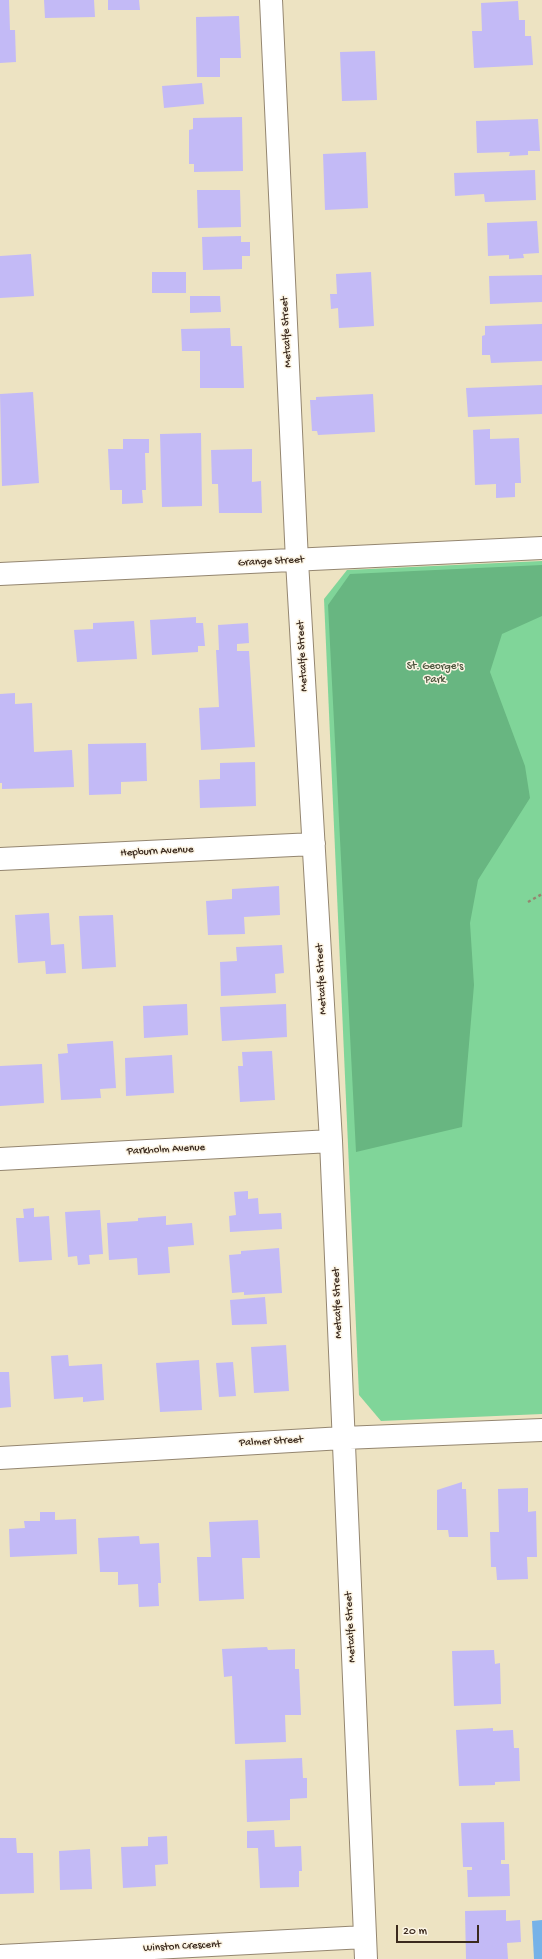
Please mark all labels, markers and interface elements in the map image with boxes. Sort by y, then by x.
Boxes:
street label: Metcalfe Street [279,296,295,368]
street label: Grange Street [238,554,304,570]
street label: Metcalfe Street [295,620,311,692]
park label: St. George's Park [407,660,463,686]
street label: Hepburn Avenue [120,843,194,861]
street label: Metcalfe Street [314,943,330,1015]
street label: Parkholm Avenue [126,1141,206,1159]
street label: Metcalfe Street [330,1267,346,1339]
street label: Palmer Street [239,1434,303,1450]
street label: Metcalfe Street [343,1591,359,1663]
scale bar [398,1917,481,1943]
text: 20 m [403,1925,427,1939]
street label: Winston Crescent [143,1938,221,1956]

